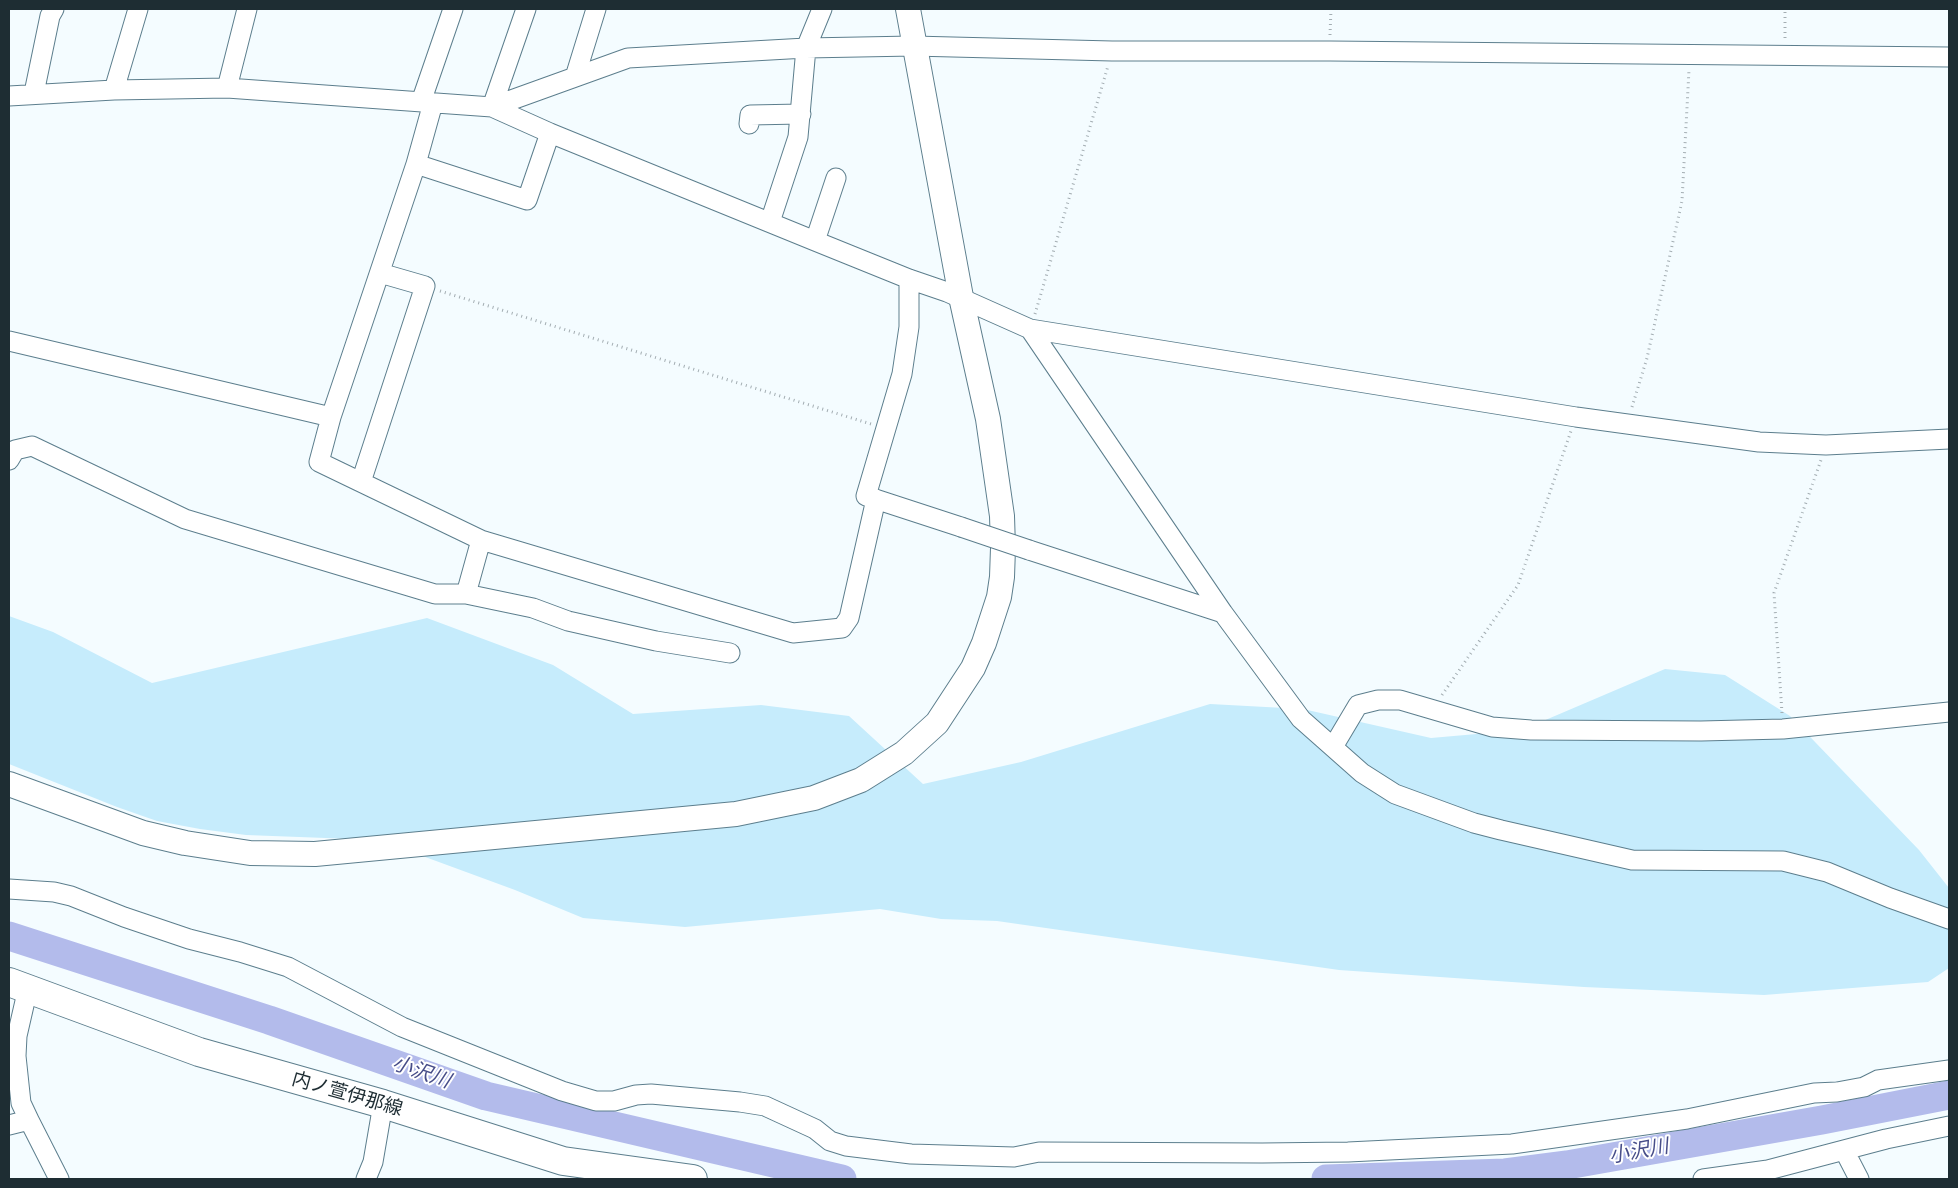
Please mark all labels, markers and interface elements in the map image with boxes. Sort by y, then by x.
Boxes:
water label: 小沢川 [389,1052,453,1094]
street label: 内ノ萱伊那線 [289,1068,405,1122]
water label: 小沢川 [1607,1135,1671,1169]

